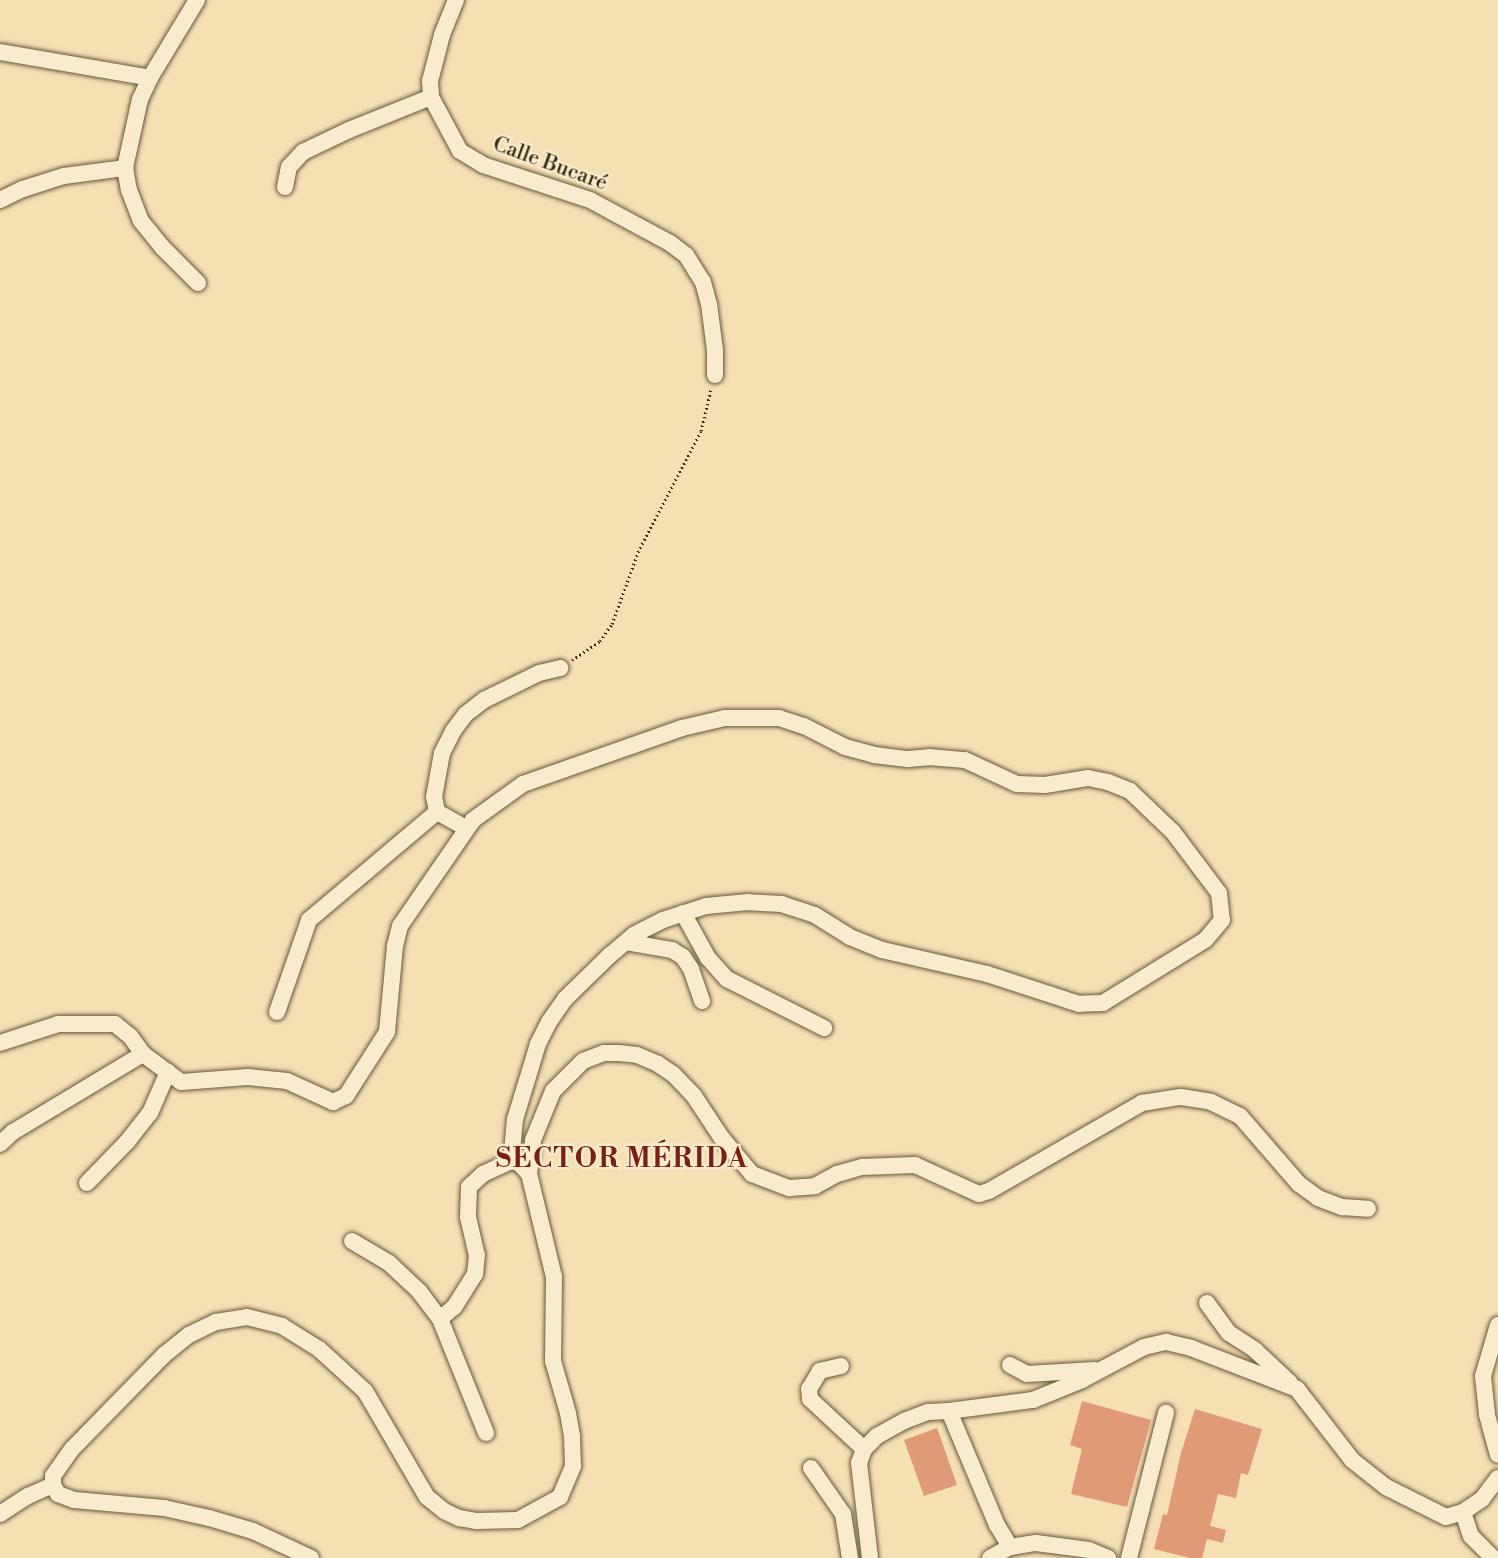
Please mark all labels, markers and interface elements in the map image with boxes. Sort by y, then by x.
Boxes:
street label: Calle Bucaré [489,132,611,196]
district label: SECTOR MÉRIDA [496,1144,748,1176]

